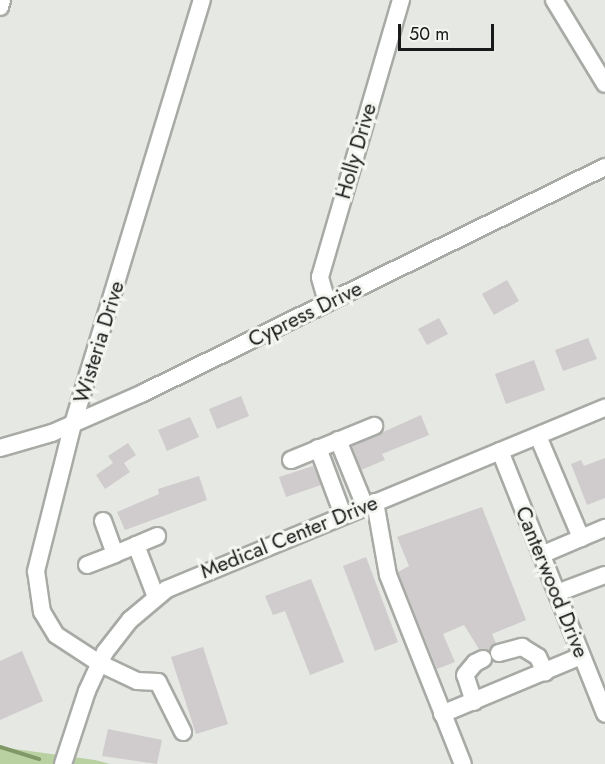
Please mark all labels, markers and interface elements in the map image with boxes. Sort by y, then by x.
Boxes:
scale bar [401,12,497,50]
text: 50 m [409,21,449,47]
street label: Holly Drive [330,100,382,202]
street label: Cypress Drive [244,276,366,352]
street label: Wisteria Drive [68,278,130,406]
street label: Medical Center Drive [197,490,381,584]
street label: Canterwood Drive [510,503,594,661]

